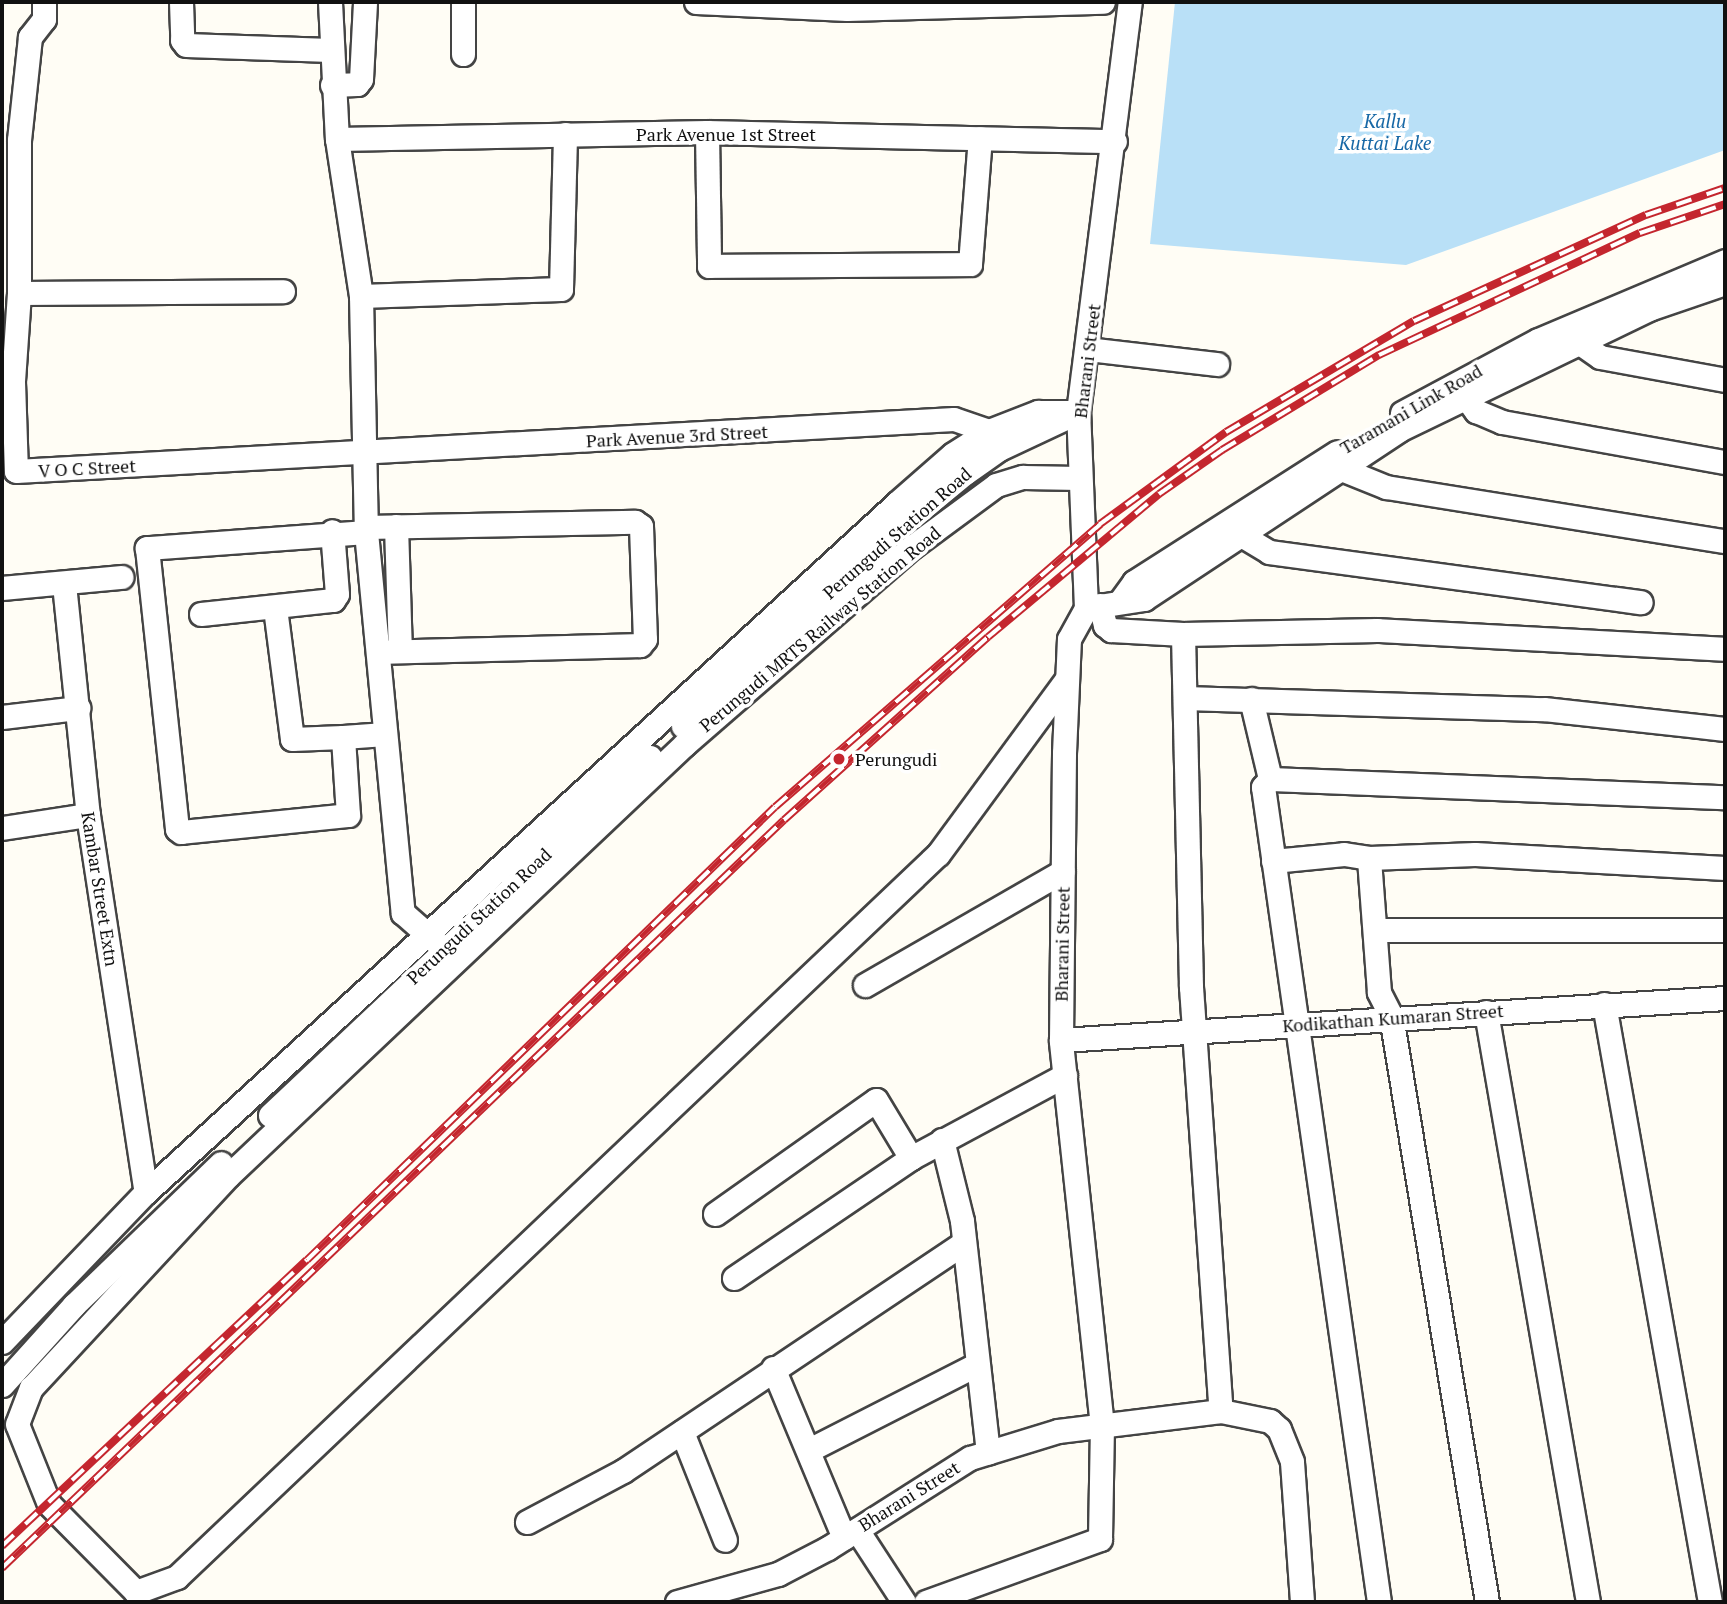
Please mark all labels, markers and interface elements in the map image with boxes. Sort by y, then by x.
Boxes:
water label: Kallu Kuttai Lake [1339,110,1431,154]
street label: Park Avenue 1st Street [636,123,816,145]
street label: Bharani Street [1069,302,1105,420]
street label: Taramani Link Road [1336,359,1486,459]
street label: Park Avenue 3rd Street [585,420,769,452]
street label: V O C Street [37,455,137,481]
street label: Perungudi Station Road [818,463,976,603]
street label: Perungudi MRTS Railway Station Road [695,522,945,736]
place label: Perungudi [855,748,937,770]
marker: Perungudi [829,749,849,769]
street label: Kambar Street Extn [77,810,123,968]
street label: Perungudi Station Road [402,843,556,989]
street label: Bharani Street [1050,886,1074,1002]
street label: Kodikathan Kumaran Street [1282,999,1504,1037]
street label: Bharani Street [854,1456,964,1536]

